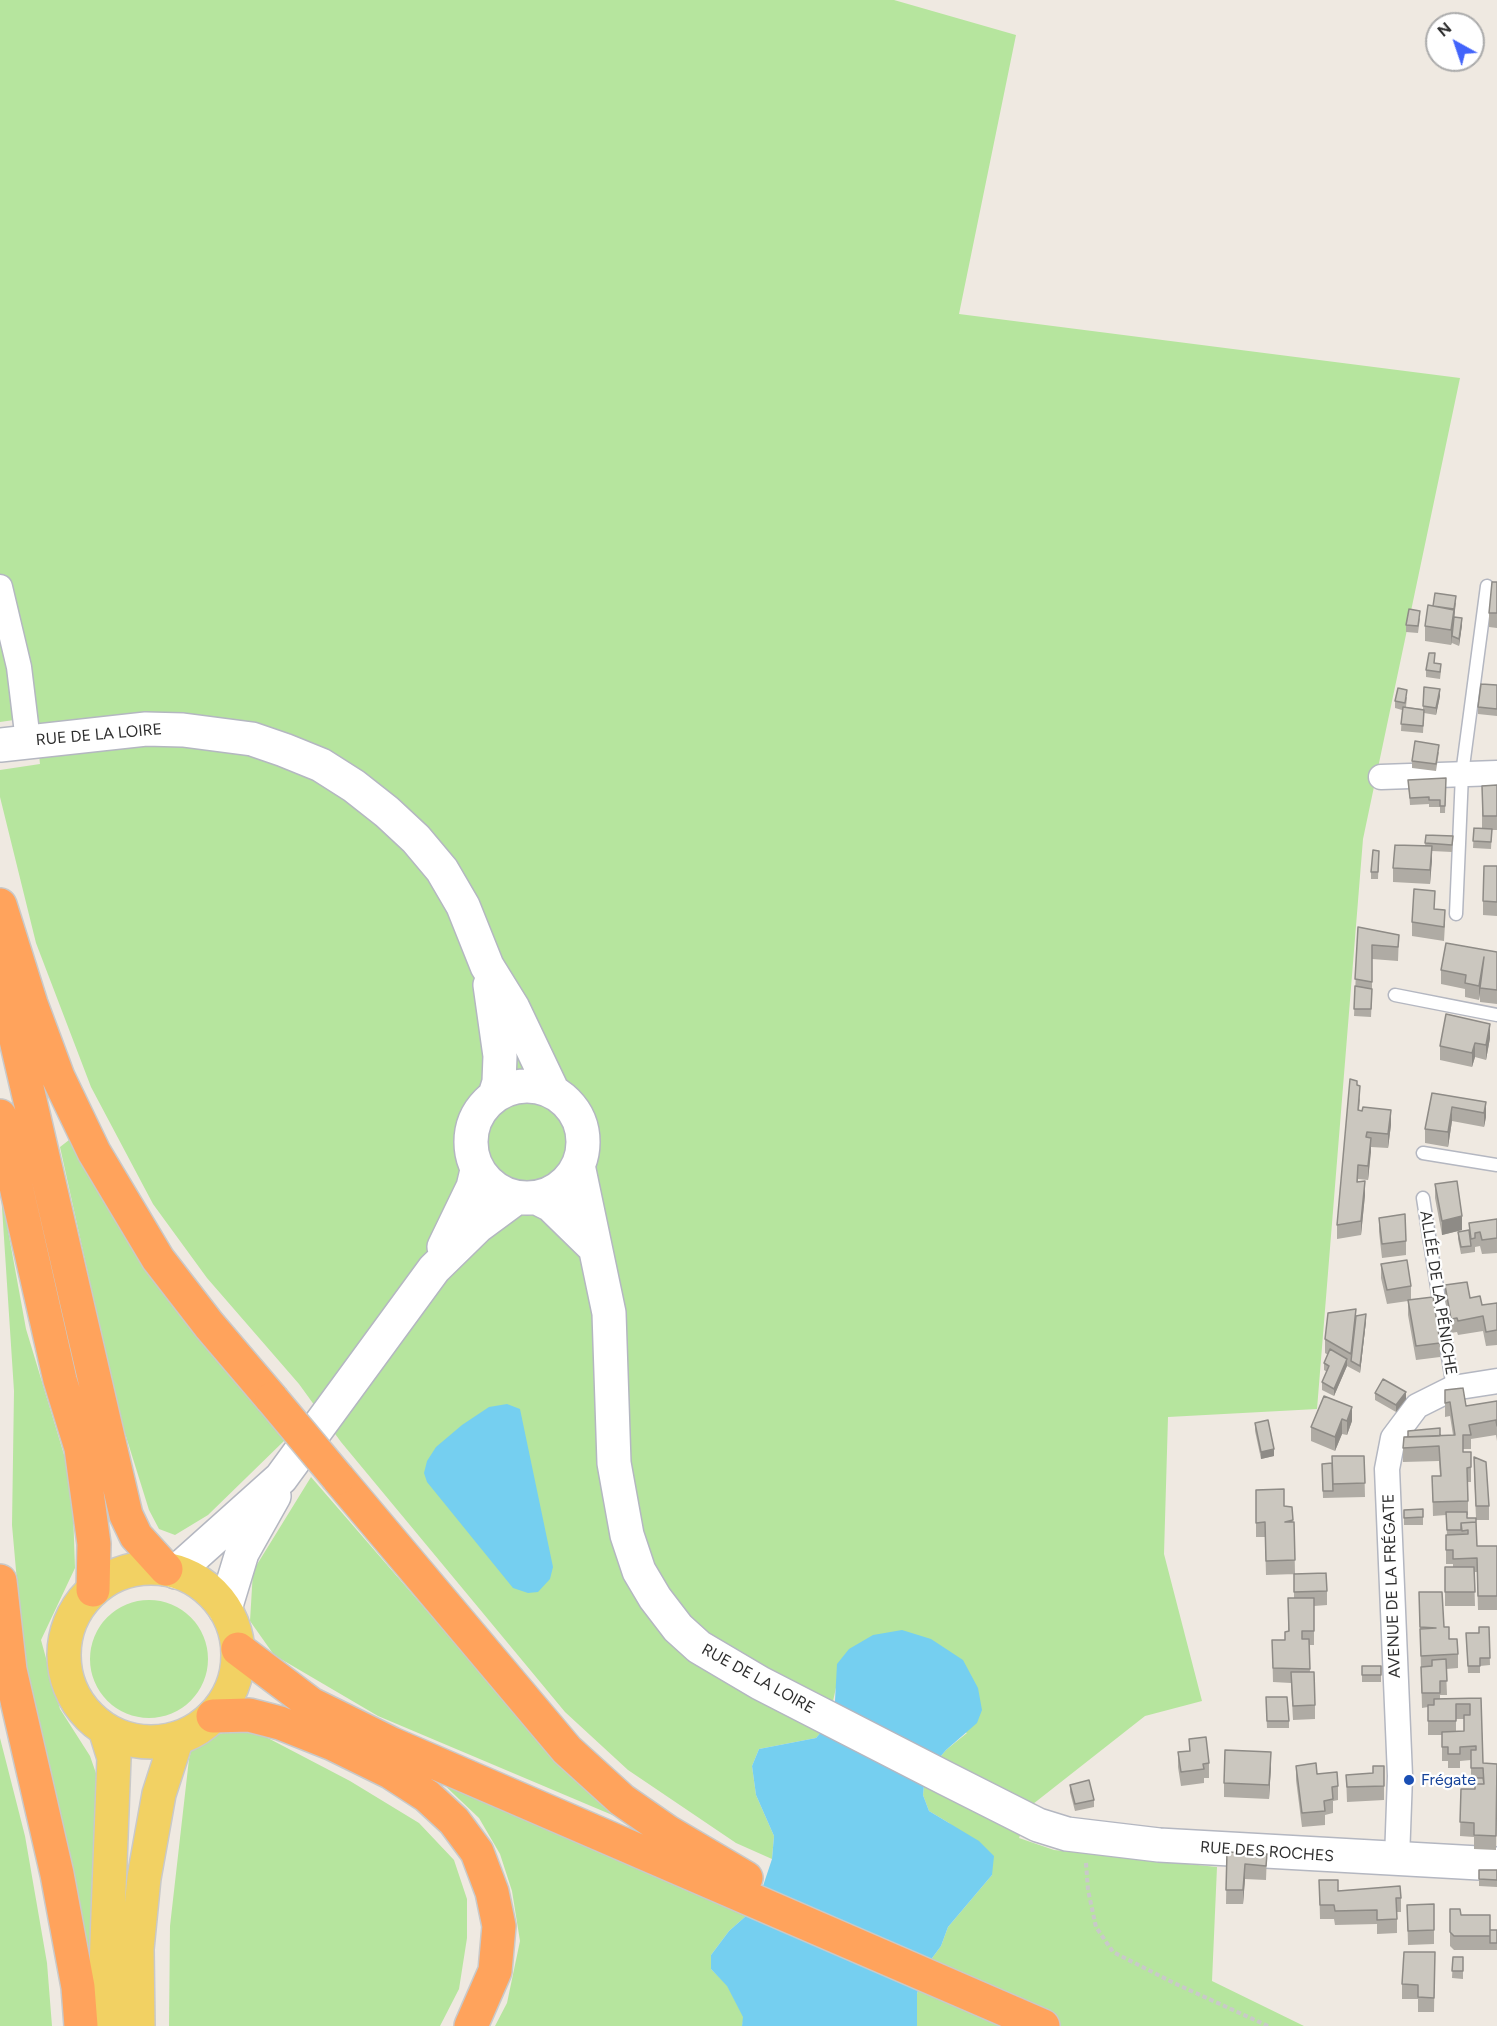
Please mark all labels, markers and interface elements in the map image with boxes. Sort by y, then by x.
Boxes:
north arrow [1425,12,1485,72]
text: N [1434,18,1455,41]
street label: RUE DE LA LOIRE [35,720,163,750]
street label: ALLÉE DE LA PÉNICHE [1416,1209,1460,1377]
street label: AVENUE DE LA FRÉGATE [1379,1493,1405,1679]
street label: RUE DE LA LOIRE [698,1640,818,1718]
place label: Frégate [1421,1770,1476,1790]
marker: Frégate [1402,1773,1416,1787]
street label: RUE DES ROCHES [1199,1838,1335,1866]

